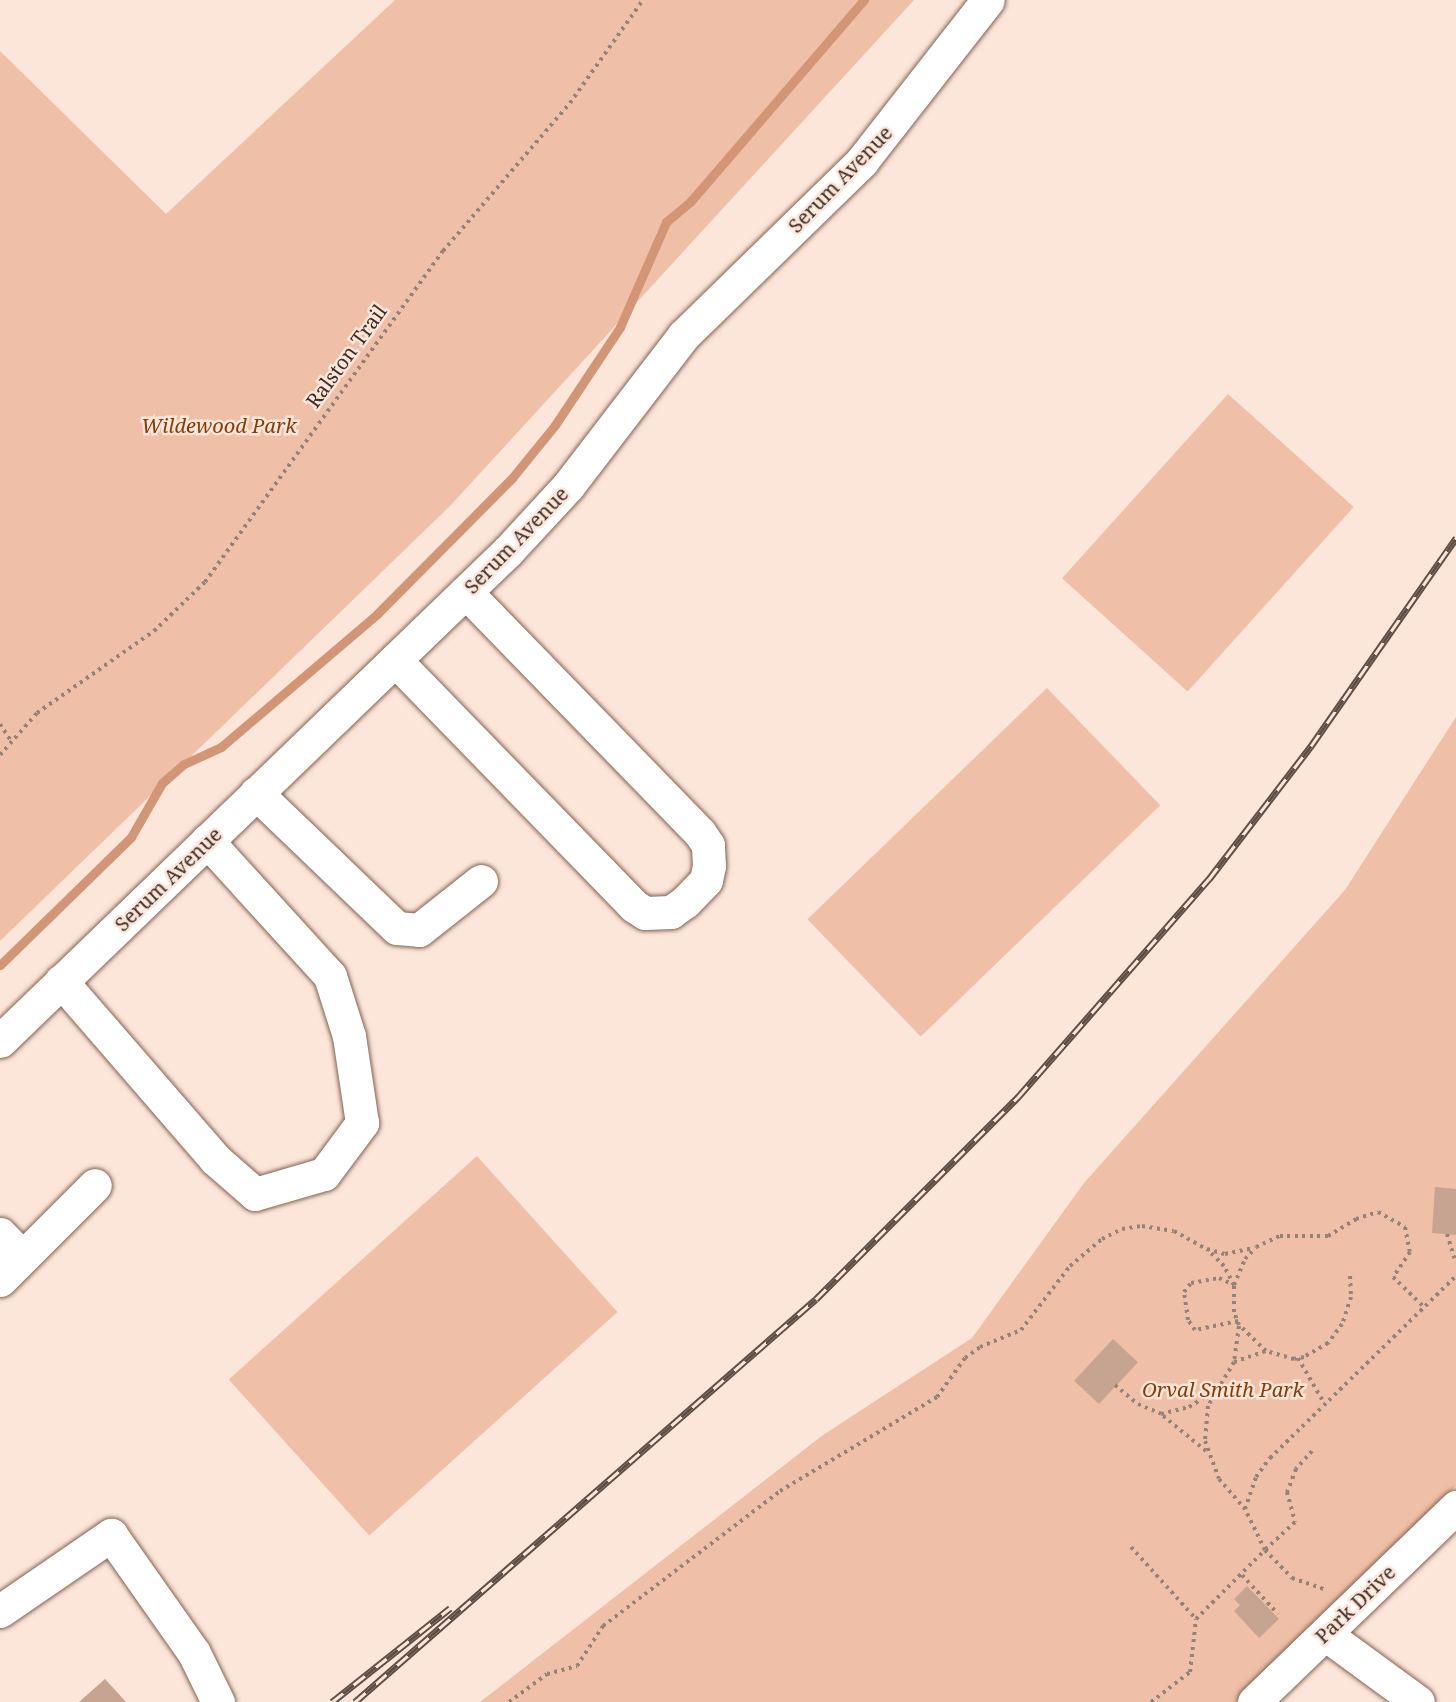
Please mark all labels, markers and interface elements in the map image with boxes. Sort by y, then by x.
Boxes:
street label: Serum Avenue [783,121,897,237]
street label: Ralston Trail [301,300,391,412]
park label: Wildewood Park [141,413,297,437]
street label: Serum Avenue [459,482,573,598]
street label: Serum Avenue [110,822,226,936]
park label: Orval Smith Park [1142,1377,1304,1401]
street label: Park Drive [1310,1560,1400,1648]

